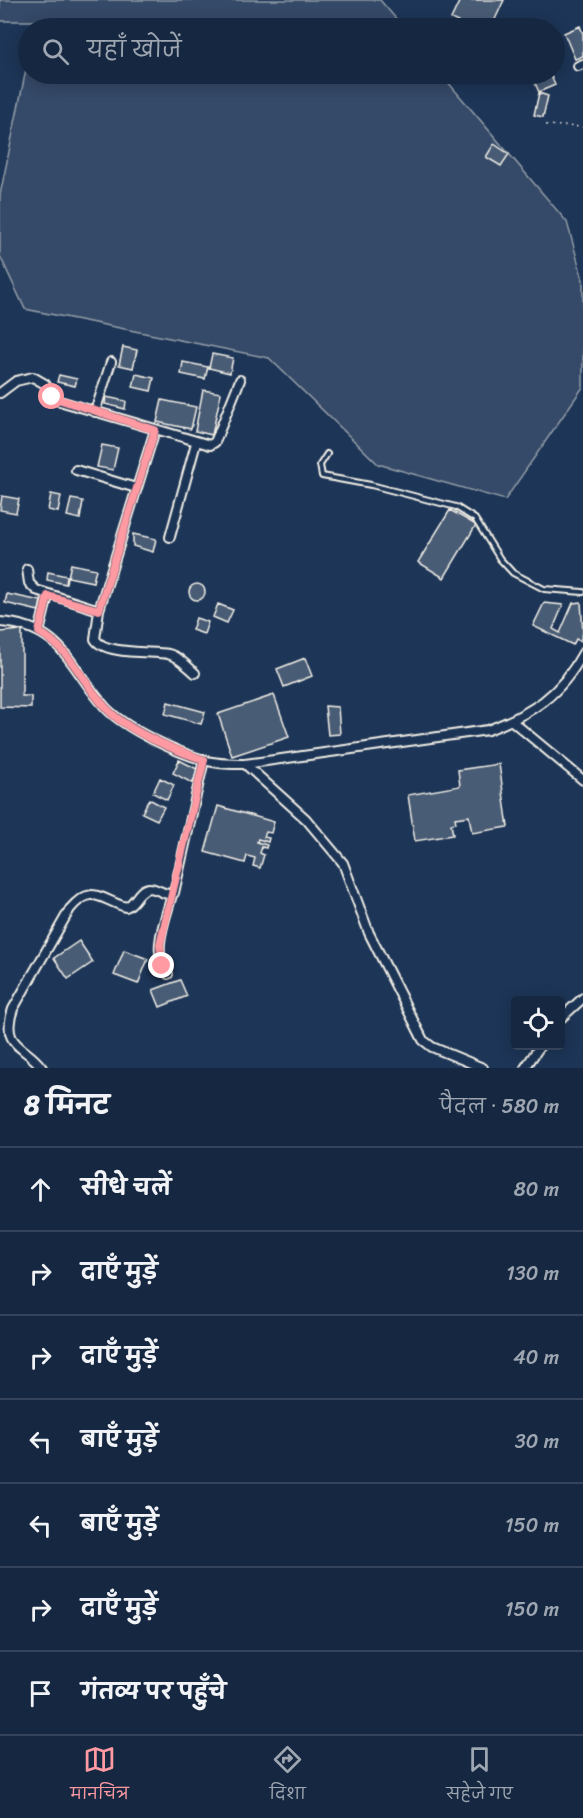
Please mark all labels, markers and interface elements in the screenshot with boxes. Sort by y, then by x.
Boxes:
search box [18,18,565,84]
text: यहाँ खोजें [87,30,182,69]
icon: search [39,35,72,68]
route start [38,383,64,409]
route end [148,952,174,978]
map controls [511,996,565,1050]
button: locate [511,996,565,1050]
text: 8 मिनट [24,1082,110,1128]
text: पैदल · 580 m [440,1089,559,1124]
text: सीधे चलें [81,1168,171,1207]
text: 80 m [514,1172,559,1207]
icon: ahead [24,1173,57,1206]
text: दाएँ मुड़ें [81,1252,158,1291]
text: 130 m [506,1256,559,1291]
icon: right [24,1257,57,1290]
text: दाएँ मुड़ें [81,1336,158,1375]
text: 40 m [513,1340,559,1375]
icon: right [24,1341,57,1374]
text: बाएँ मुड़ें [81,1420,158,1459]
text: 30 m [515,1424,559,1459]
icon: left [24,1425,57,1458]
text: बाएँ मुड़ें [81,1504,158,1543]
text: 150 m [505,1508,559,1543]
icon: left [24,1509,57,1542]
text: दाएँ मुड़ें [81,1588,158,1627]
text: 150 m [505,1592,559,1627]
icon: right [24,1593,57,1626]
text: गंतव्य पर पहुँचे [81,1672,226,1711]
icon: arrive [24,1677,57,1710]
tab: मानचित्र [70,1743,129,1811]
tab: दिशा [269,1743,306,1811]
tab: सहेजे गए [446,1743,513,1811]

